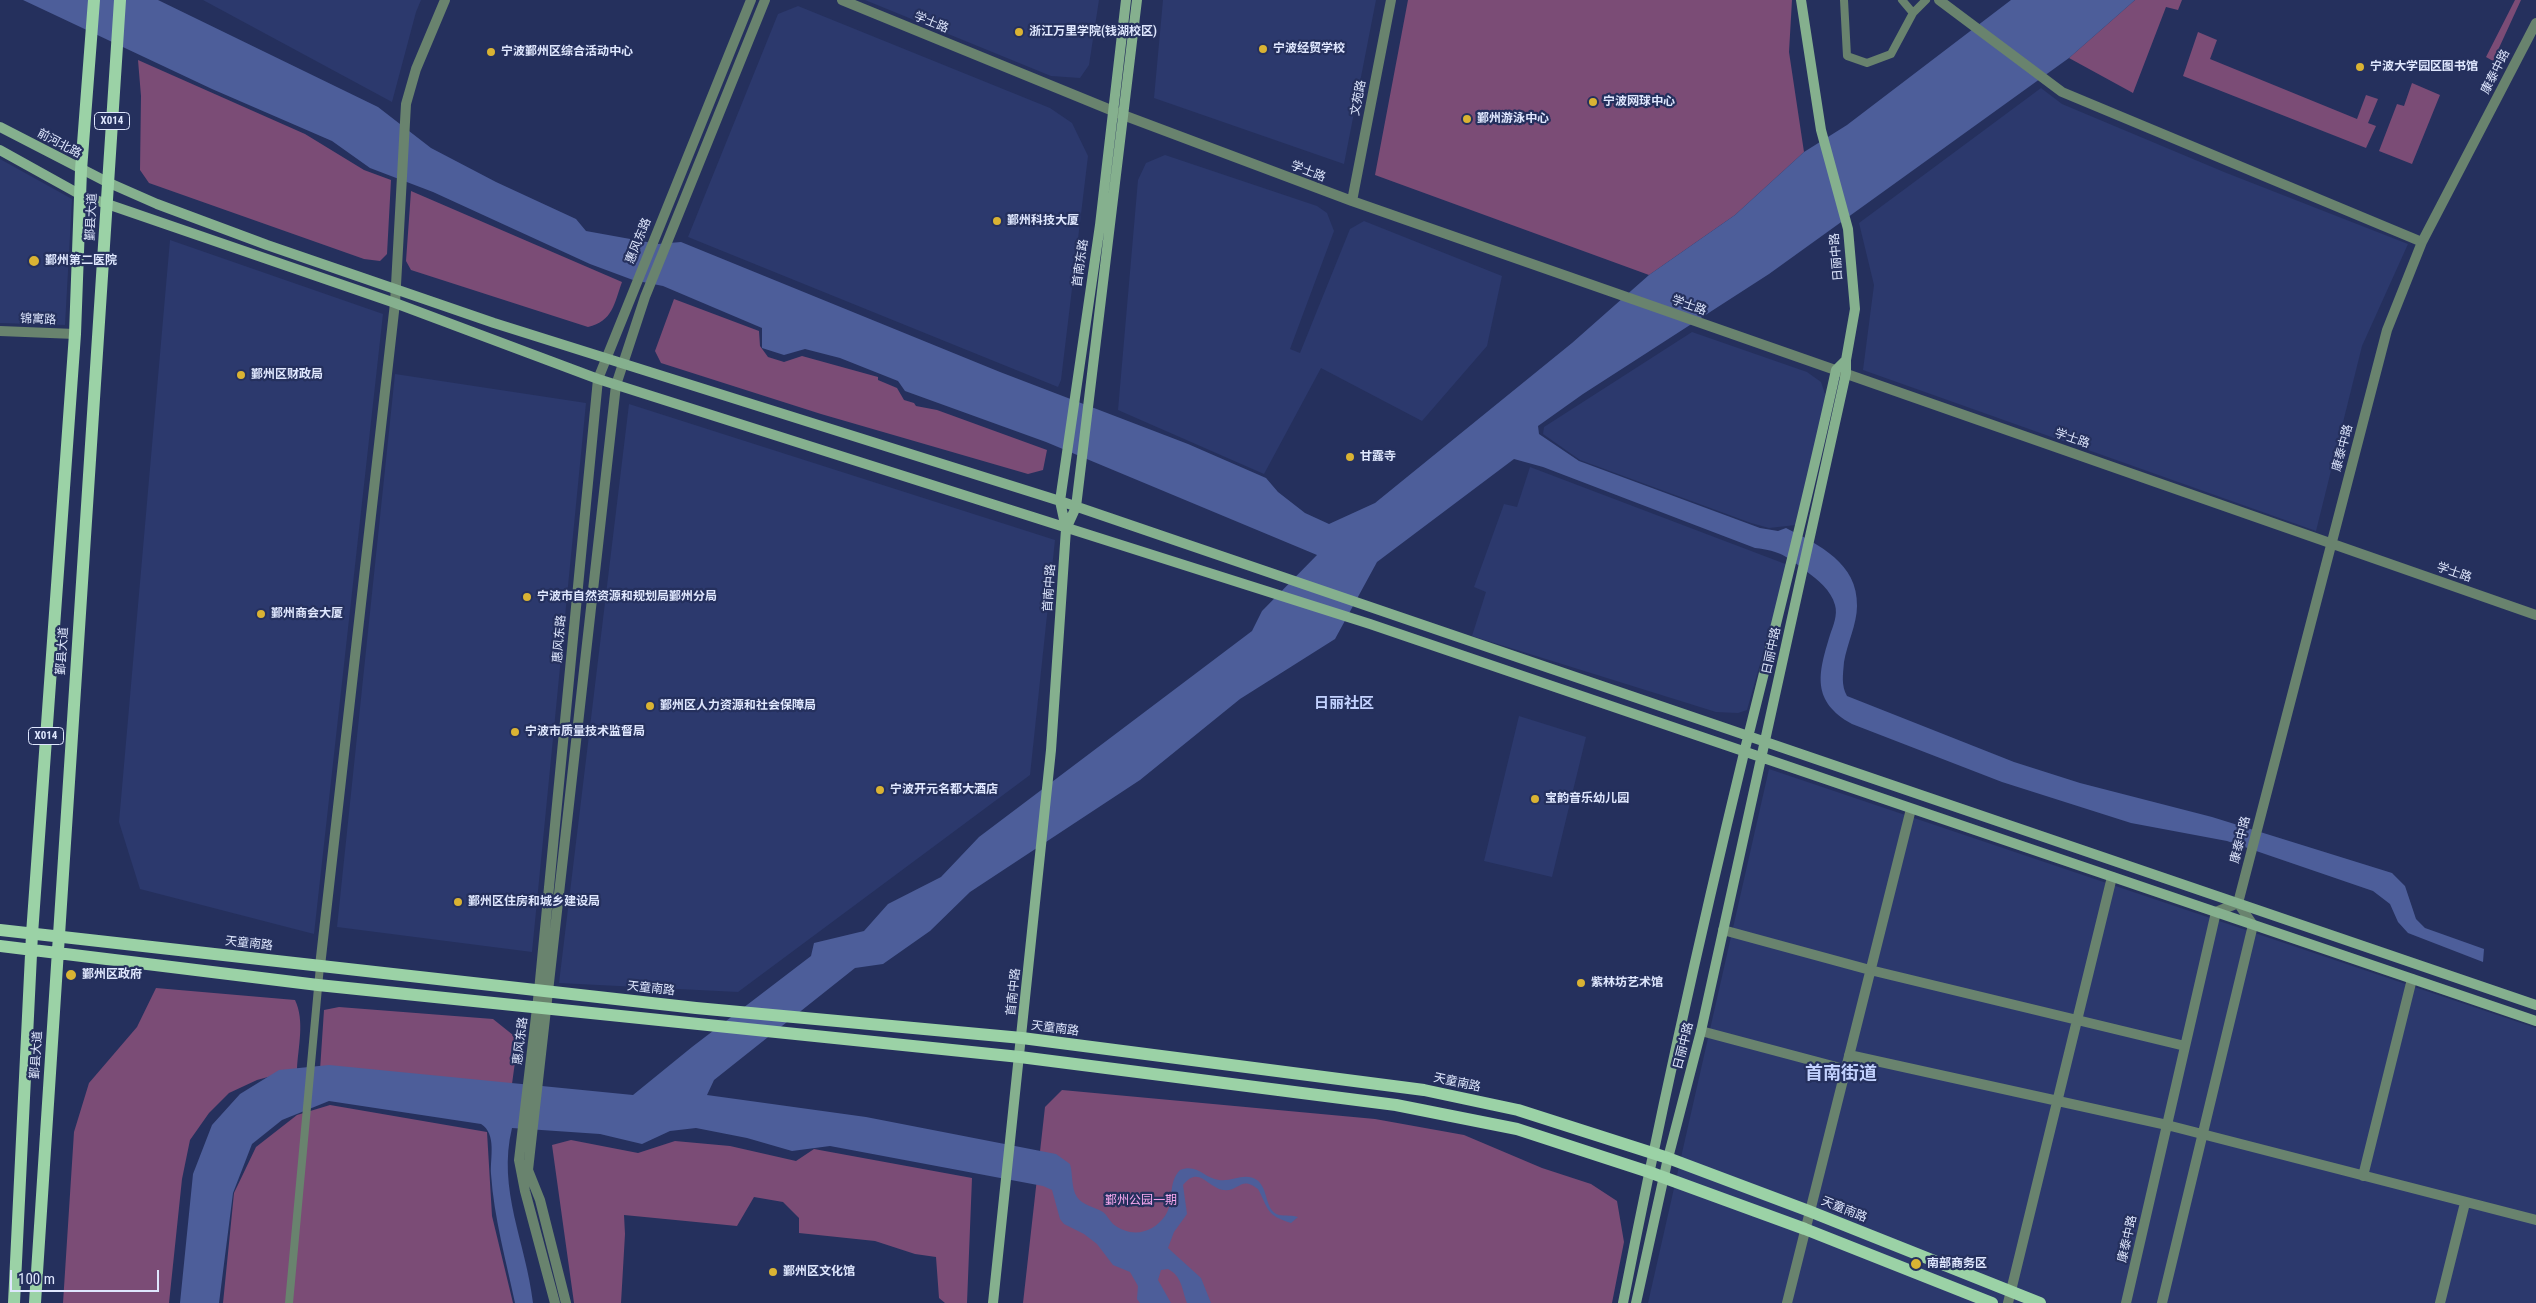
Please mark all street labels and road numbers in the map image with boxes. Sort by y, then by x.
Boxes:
street label: 学士路 [912,10,950,36]
street label: 康泰中路 [2479,47,2513,97]
street label: 文苑路 [1348,79,1370,117]
road number: X014 [94,112,130,130]
street label: 前河北路 [34,126,84,162]
street label: 学士路 [1289,159,1327,185]
street label: 鄞县大道 [84,193,100,241]
street label: 惠风东路 [623,216,655,266]
street label: 日丽中路 [1828,232,1846,282]
street label: 首南东路 [1071,238,1091,288]
street label: 学士路 [1670,293,1708,319]
street label: 锦寓路 [20,312,56,328]
street label: 康泰中路 [2330,423,2356,473]
street label: 学士路 [2053,426,2091,452]
street label: 学士路 [2435,560,2473,586]
street label: 首南中路 [1041,564,1059,612]
street label: 惠风东路 [551,614,569,664]
street label: 日丽中路 [1760,626,1784,676]
street label: 鄞县大道 [54,627,72,675]
road number: X014 [28,728,64,744]
street label: 康泰中路 [2228,815,2254,865]
street label: 天童南路 [224,934,274,954]
street label: 首南中路 [1004,967,1024,1017]
street label: 天童南路 [626,979,676,999]
street label: 惠风东路 [511,1016,531,1066]
street label: 天童南路 [1030,1019,1080,1039]
street label: 日丽中路 [1671,1021,1697,1071]
street label: 鄞县大道 [28,1031,46,1079]
street label: 天童南路 [1432,1071,1482,1095]
street label: 天童南路 [1819,1194,1869,1226]
street label: 康泰中路 [2116,1214,2140,1264]

